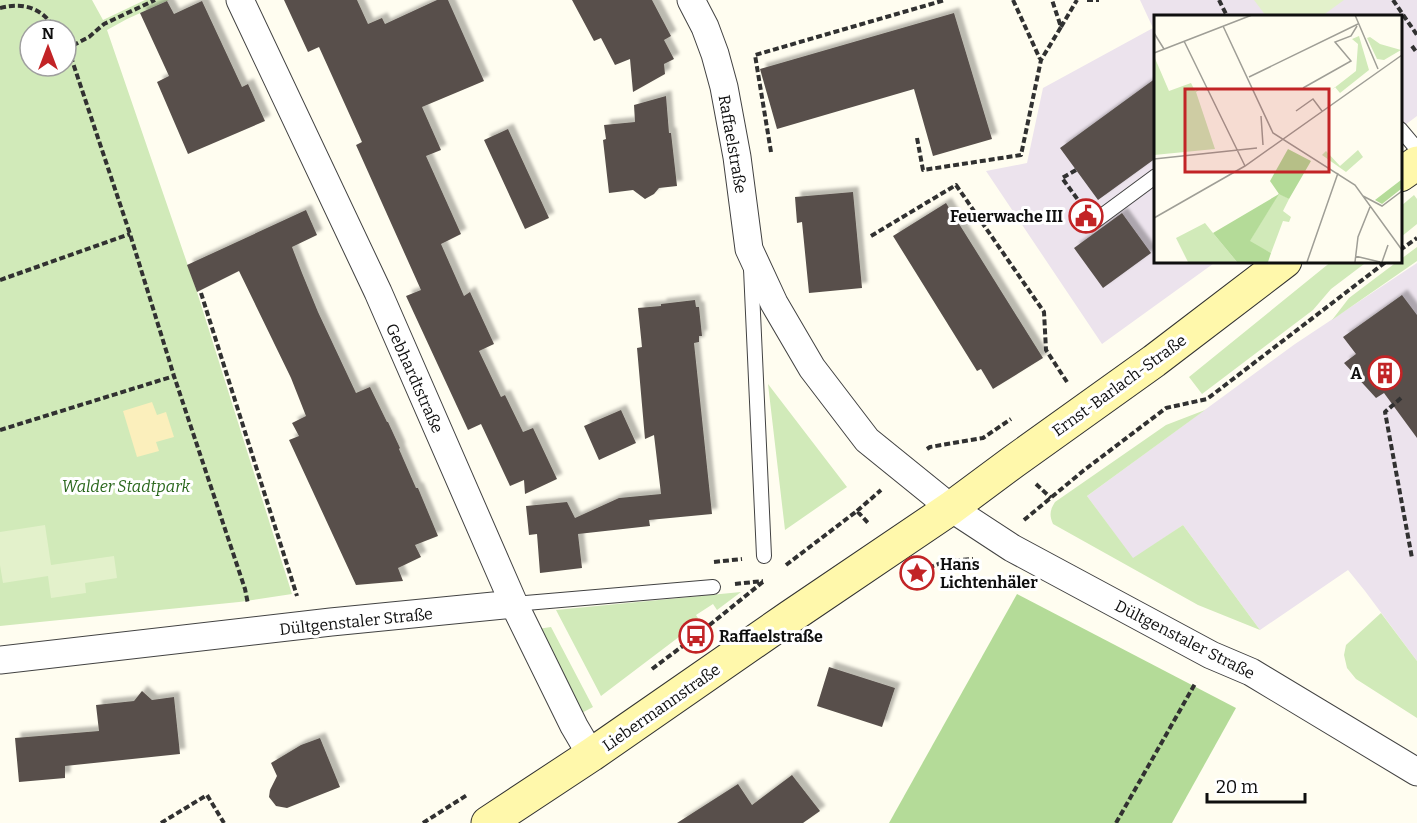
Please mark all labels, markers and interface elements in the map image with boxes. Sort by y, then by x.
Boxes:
inset map [1154,15,1402,262]
north arrow [18,18,78,78]
text: N [42,24,54,43]
street label: Raffaelstraße [714,93,751,195]
public building icon: Feuerwache III [1068,198,1104,234]
place label: Feuerwache III [950,207,1063,226]
street label: Gebhardtstraße [382,320,447,436]
street label: Ernst-Barlach-Straße [1049,330,1190,440]
building icon: A [1367,355,1403,391]
place label: A [1351,364,1363,383]
park label: Walder Stadtpark [62,477,191,496]
place icon: Hans Lichtenhäler [899,555,935,591]
place label: Hans Lichtenhäler [940,555,1038,592]
street label: Dültgenstaler Straße [1112,596,1258,683]
street label: Dültgenstaler Straße [278,604,434,639]
bus stop icon: Raffaelstraße [678,618,714,654]
place label: Raffaelstraße [719,627,823,646]
street label: Liebermannstraße [599,660,724,755]
scale bar [1207,766,1304,804]
text: 20 m [1216,776,1258,798]

